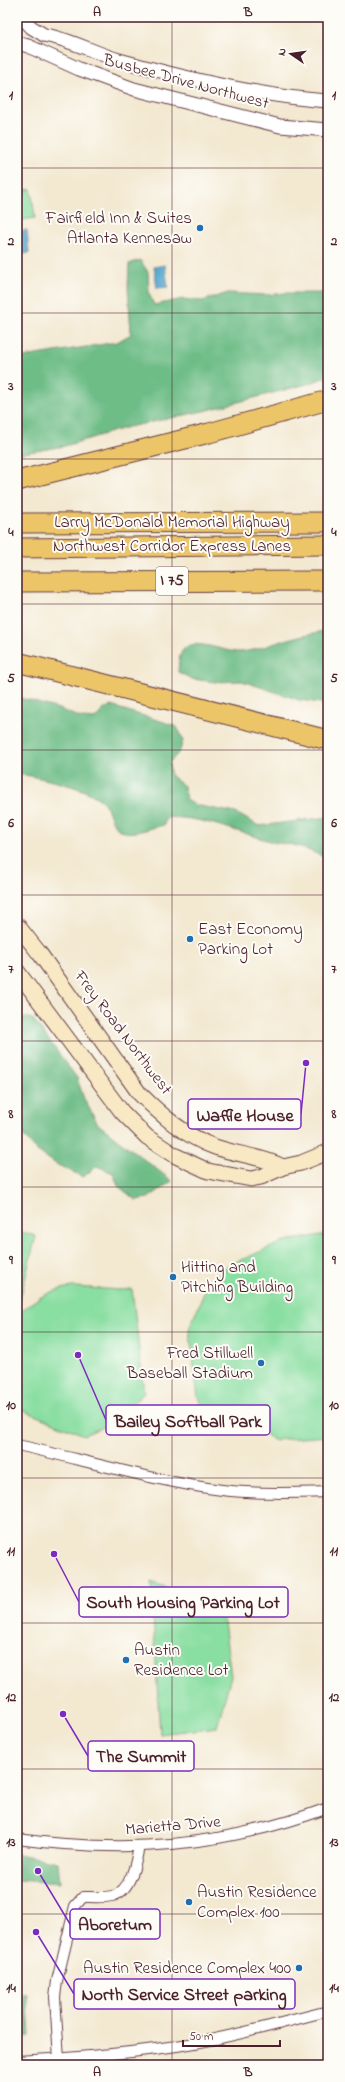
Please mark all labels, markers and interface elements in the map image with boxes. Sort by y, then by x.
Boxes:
text: A [93,3,101,22]
text: B [243,3,253,22]
north arrow [271,34,311,74]
text: N [274,47,291,57]
street label: Busbee Drive Northwest [99,48,272,116]
text: 1 [9,86,14,105]
text: 1 [332,86,337,105]
place label: Fairfield Inn & Suites Atlanta Kennesaw [45,206,192,251]
marker: Fairfield Inn & Suites Atlanta Kennesaw [195,223,205,233]
text: 2 [7,232,15,251]
text: 2 [330,232,338,251]
text: 3 [7,377,14,396]
text: 3 [330,377,337,396]
street label: Larry McDonald Memorial Highway [54,510,290,537]
text: 4 [7,523,14,542]
text: 4 [330,523,337,542]
street label: Northwest Corridor Express Lanes [53,534,291,559]
road number: I 75 [156,567,188,595]
text: 5 [7,669,15,688]
text: 5 [330,669,338,688]
text: 6 [7,814,14,833]
text: 6 [330,814,337,833]
place label: East Economy Parking Lot [198,917,303,964]
marker: East Economy Parking Lot [185,934,195,944]
text: 7 [8,960,14,979]
text: 7 [331,960,337,979]
street label: Frey Road Northwest [66,965,178,1101]
callout: Waffle House [188,1099,301,1129]
text: Waffle House [196,1104,295,1130]
text: 8 [8,1105,14,1124]
text: 8 [331,1105,337,1124]
text: 9 [8,1251,14,1270]
text: 9 [331,1251,337,1270]
place label: Hitting and Pitching Building [181,1255,293,1302]
marker: Hitting and Pitching Building [168,1272,178,1282]
place label: Fred Stillwell Baseball Stadium [126,1341,253,1386]
marker: Fred Stillwell Baseball Stadium [256,1358,266,1368]
text: 10 [6,1396,16,1415]
text: 10 [329,1396,339,1415]
callout: Bailey Softball Park [106,1405,270,1435]
text: Bailey Softball Park [113,1410,263,1437]
text: 11 [7,1542,16,1561]
text: 11 [330,1542,339,1561]
callout: South Housing Parking Lot [79,1587,288,1617]
text: South Housing Parking Lot [86,1591,281,1618]
place label: Austin Residence Lot [134,1638,229,1683]
marker: Austin Residence Lot [121,1655,131,1665]
text: 12 [6,1688,17,1707]
text: 12 [329,1688,340,1707]
callout: The Summit [88,1741,194,1771]
text: The Summit [96,1745,187,1771]
street label: Marietta Drive [124,1809,222,1843]
text: 13 [6,1833,16,1852]
text: 13 [329,1833,339,1852]
place label: Austin Residence Complex 100 [197,1880,317,1925]
marker: Austin Residence Complex 100 [184,1897,194,1907]
callout: Aboretum [70,1909,160,1939]
text: Aboretum [78,1913,152,1939]
place label: Austin Residence Complex 400 [83,1956,291,1981]
marker: Austin Residence Complex 400 [294,1963,304,1973]
text: 14 [6,1979,16,1998]
callout: North Service Street parking [74,1979,295,2009]
text: 14 [329,1979,339,1998]
text: North Service Street parking [81,1983,287,2010]
scale bar [183,2022,280,2048]
text: 50 m [189,2028,213,2046]
text: A [93,2063,101,2082]
text: B [243,2063,253,2082]

